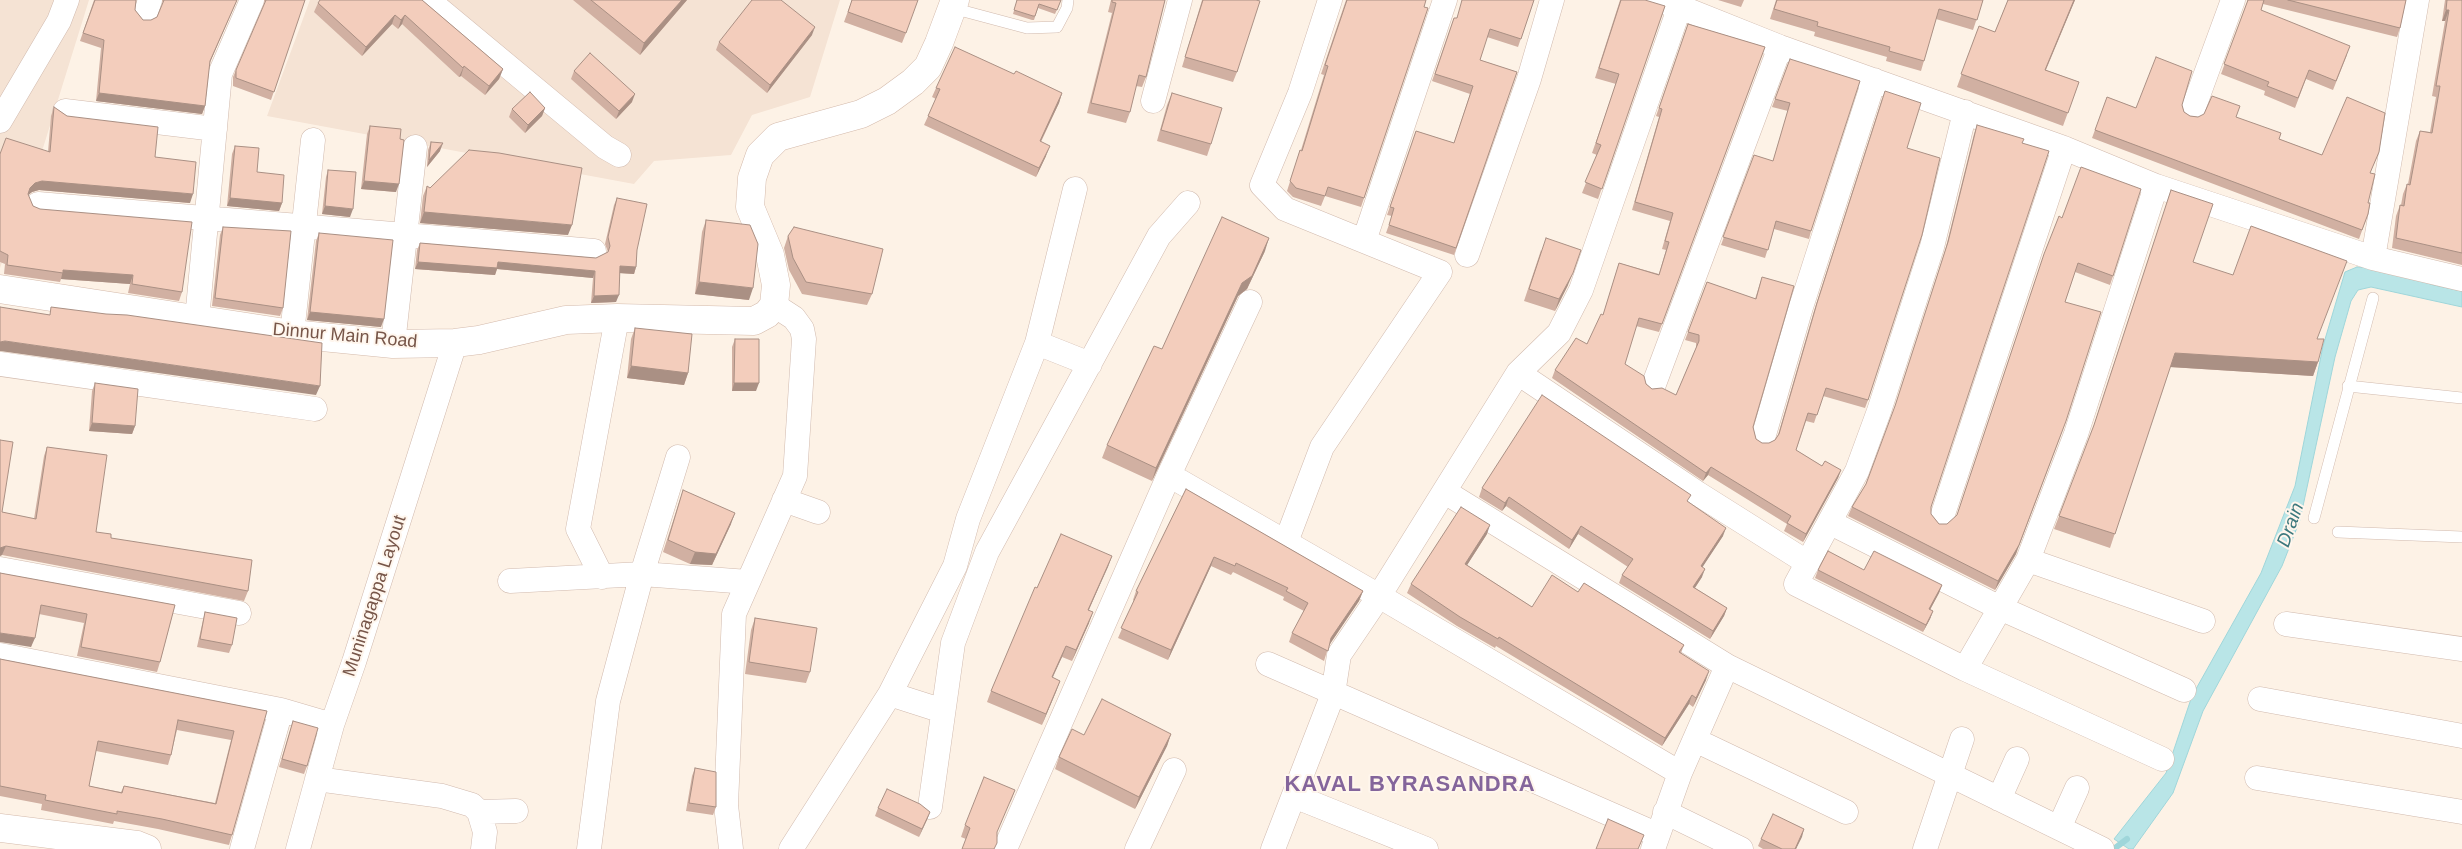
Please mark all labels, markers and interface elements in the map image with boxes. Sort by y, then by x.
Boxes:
street label: Dinnur Main Road [272,319,418,353]
water label: Drain [2273,500,2309,550]
street label: Muninagappa Layout [339,513,411,679]
district label: KAVAL BYRASANDRA [1282,772,1538,798]

